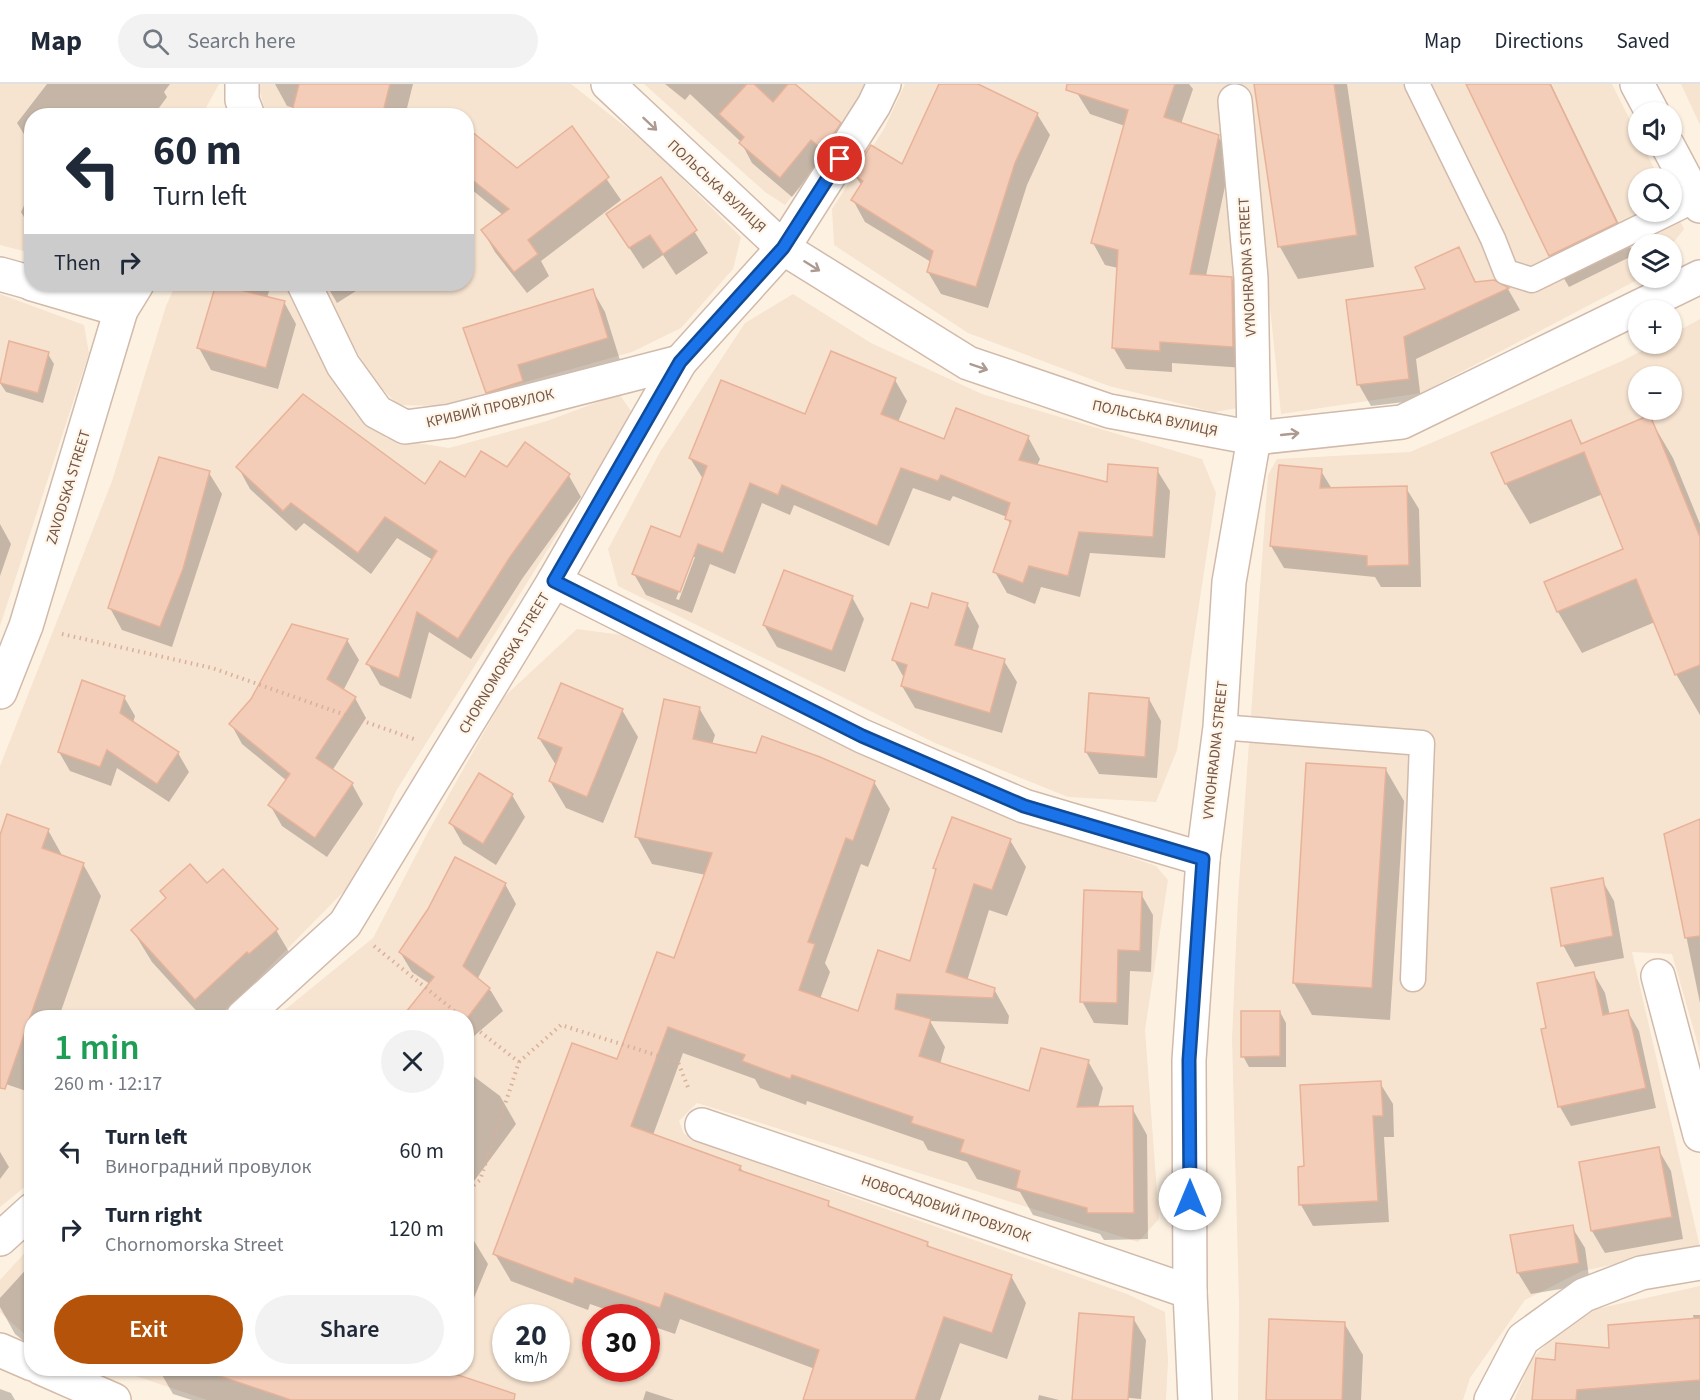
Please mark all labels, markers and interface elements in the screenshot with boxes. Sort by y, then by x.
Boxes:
search box [118,14,538,68]
text: Map [30,21,82,61]
icon: search [139,25,172,58]
text: Search here [187,25,296,57]
text: Map [1424,26,1462,56]
text: Directions [1495,26,1583,56]
text: Saved [1616,26,1670,56]
map controls [1628,102,1682,420]
button: sound [1628,102,1682,156]
one-way arrow [643,117,658,131]
text: 60 m [153,121,242,181]
icon: left [54,132,132,210]
pin [814,133,865,184]
street label: ПОЛЬСЬКА ВУЛИЦЯ [663,135,771,238]
icon: arrive [823,142,856,175]
button: search [1628,168,1682,222]
text: Turn left [153,177,247,216]
street label: VYNOHRADNA STREET [1233,197,1262,337]
button: layers [1628,234,1682,288]
icon: right [113,246,146,279]
text: Then [54,247,101,279]
one-way arrow [803,261,820,273]
button: + [1628,300,1682,354]
one-way arrow [969,362,988,373]
button: − [1628,366,1682,420]
street label: КРИВИЙ ПРОВУЛОК [424,384,556,433]
street label: ПОЛЬСЬКА ВУЛИЦЯ [1090,395,1220,442]
street label: ZAVODSKA STREET [41,427,96,547]
one-way arrow [1279,428,1299,439]
street label: CHORNOMORSKA STREET [454,589,555,738]
street label: VYNOHRADNA STREET [1198,680,1233,820]
text: 1 min [54,1022,140,1073]
button: close [381,1030,444,1093]
text: 260 m · 12:17 [54,1070,162,1098]
text: Turn left [105,1121,187,1153]
icon: left [54,1135,87,1168]
text: 60 m [399,1135,444,1167]
text: Виноградний провулок [105,1153,311,1181]
position arrow [1158,1167,1222,1231]
street label: НОВОСАДОВИЙ ПРОВУЛОК [858,1170,1034,1247]
text: Turn right [105,1199,202,1231]
icon: right [54,1213,87,1246]
text: 120 m [389,1213,444,1245]
text: Chornomorska Street [105,1231,283,1259]
button: Exit [54,1295,243,1364]
button: Share [255,1295,444,1364]
speed limit sign: 30 [582,1304,660,1382]
text: 20 [515,1314,547,1357]
text: km/h [514,1348,548,1369]

